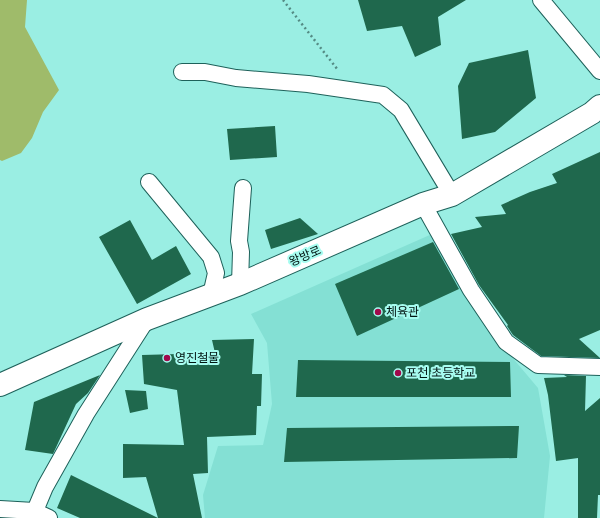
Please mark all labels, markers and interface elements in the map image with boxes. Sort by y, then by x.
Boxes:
street label: 왕방로 [286,241,323,270]
place label: 체육관 [386,303,419,320]
marker: 체육관 [373,307,383,317]
place label: 영진철물 [175,349,219,366]
marker: 영진철물 [162,353,172,363]
place label: 포천 초등학교 [406,364,475,381]
marker: 포천 초등학교 [393,368,403,378]

